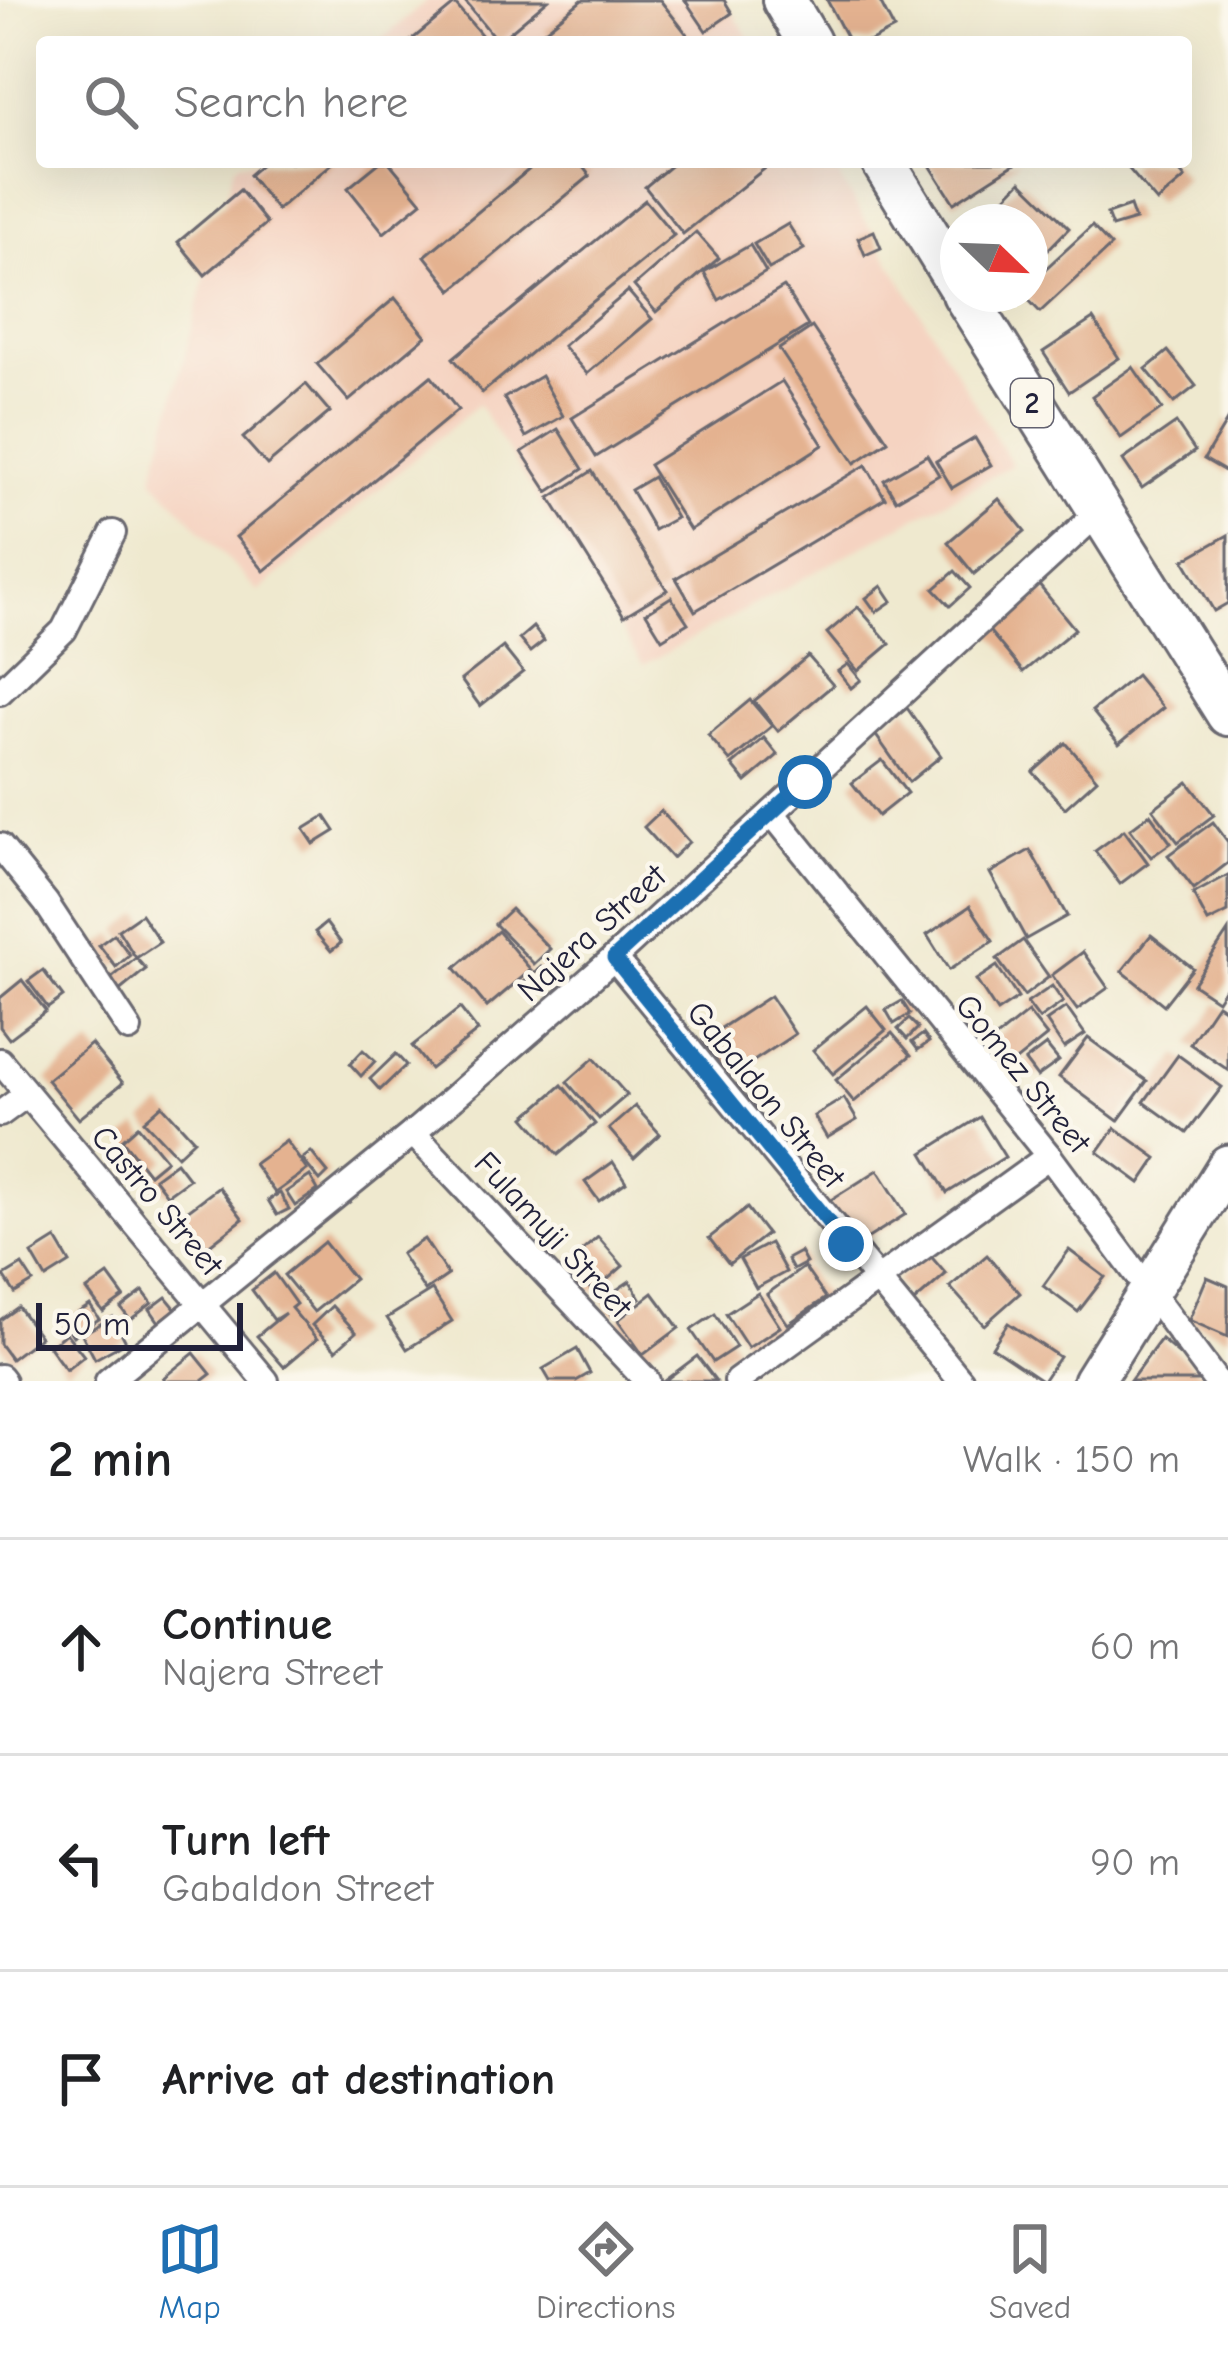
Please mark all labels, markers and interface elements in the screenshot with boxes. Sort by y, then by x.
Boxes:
search box [36,36,1192,168]
icon: search [78,69,144,135]
text: Search here [174,76,408,128]
north arrow [940,204,1048,312]
road number: 2 [1011,379,1053,427]
route start [778,755,832,809]
street label: Najera Street [510,855,675,1009]
street label: Gomez Street [948,987,1100,1162]
street label: Gabaldon Street [679,994,854,1197]
street label: Castro Street [84,1118,232,1285]
street label: Fulamuji Street [467,1144,641,1327]
route end [819,1217,873,1271]
scale bar [36,1297,243,1350]
text: 50 m [54,1305,130,1343]
text: 2 min [48,1430,172,1489]
text: Walk · 150 m [963,1437,1180,1482]
text: Continue [162,1598,332,1650]
icon: ahead [48,1614,114,1680]
text: 60 m [1090,1624,1180,1669]
text: Najera Street [162,1650,382,1695]
text: Turn left [162,1814,329,1866]
icon: left [48,1830,114,1896]
text: 90 m [1090,1840,1180,1885]
text: Gabaldon Street [162,1866,433,1911]
icon: arrive [48,2046,114,2112]
text: Arrive at destination [162,2053,555,2105]
tab: Map [157,2216,223,2326]
tab: Directions [536,2216,676,2326]
tab: Saved [989,2216,1071,2326]

